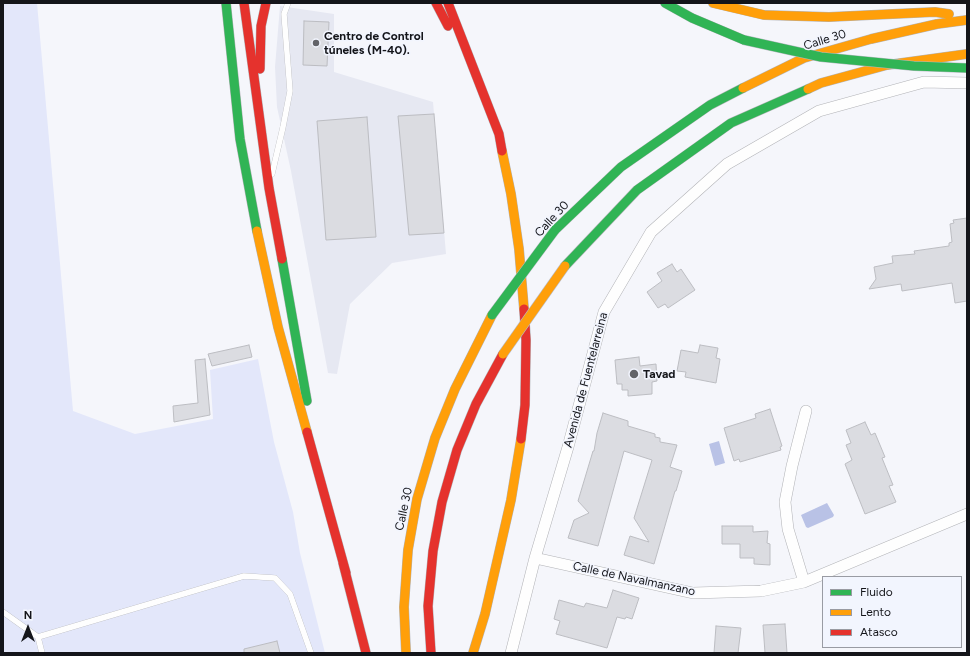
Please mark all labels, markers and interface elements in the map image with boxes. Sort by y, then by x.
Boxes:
street label: Calle 30 [802,27,848,53]
place label: Centro de Control túneles (M-40). [324,29,424,57]
marker: Centro de Control túneles (M-40). [311,38,321,48]
street label: Calle 30 [532,198,572,240]
street label: Avenida de Fuentelarreina [561,311,611,449]
place label: Tavad [643,367,675,381]
marker: Tavad [628,368,640,380]
street label: Calle 30 [392,486,416,532]
street label: Calle de Navalmanzano [571,559,697,599]
legend [822,576,962,648]
text: Fluido [860,585,893,599]
text: Lento [860,605,891,619]
north arrow [8,608,48,648]
text: N [24,609,32,622]
text: Atasco [860,625,898,639]

